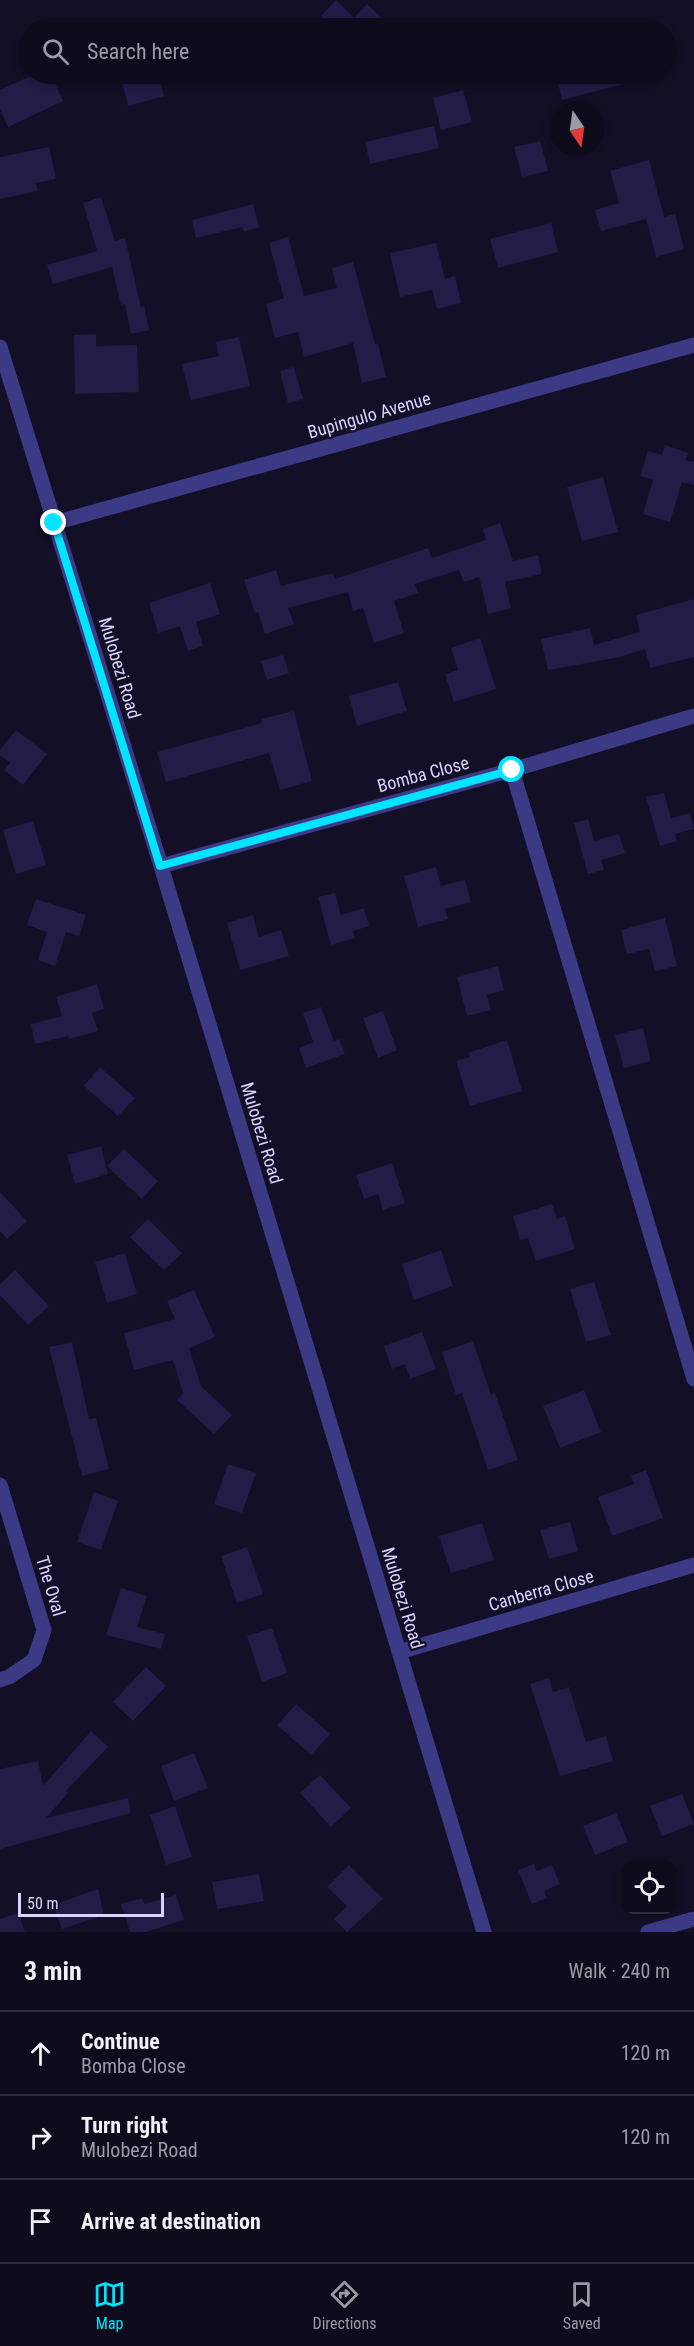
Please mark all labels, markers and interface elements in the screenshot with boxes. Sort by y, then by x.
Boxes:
search box [18,18,676,84]
icon: search [39,35,72,68]
text: Search here [87,39,189,64]
north arrow [550,102,604,156]
street label: Bupingulo Avenue [305,387,433,443]
route end [40,509,66,535]
street label: Mulobezi Road [95,615,145,721]
street label: Bomba Close [375,752,471,796]
route start [498,756,524,782]
street label: Mulobezi Road [237,1080,287,1186]
street label: Mulobezi Road [378,1545,428,1651]
street label: The Oval [32,1553,70,1619]
street label: Canberra Close [486,1565,596,1615]
map controls [622,1860,676,1914]
button: locate [622,1860,676,1914]
scale bar [18,1890,164,1918]
text: 50 m [27,1894,59,1913]
text: 3 min [24,1956,82,1986]
text: Walk · 240 m [569,1959,670,1983]
text: Continue [81,2029,160,2054]
icon: ahead [24,2037,57,2070]
text: 120 m [621,2041,670,2065]
text: Bomba Close [81,2054,186,2078]
text: Turn right [81,2113,168,2138]
icon: right [24,2121,57,2154]
text: 120 m [621,2125,670,2149]
text: Mulobezi Road [81,2138,198,2162]
icon: arrive [24,2205,57,2238]
text: Arrive at destination [81,2209,261,2234]
tab: Map [93,2278,126,2333]
tab: Directions [313,2278,376,2333]
tab: Saved [563,2278,601,2333]

